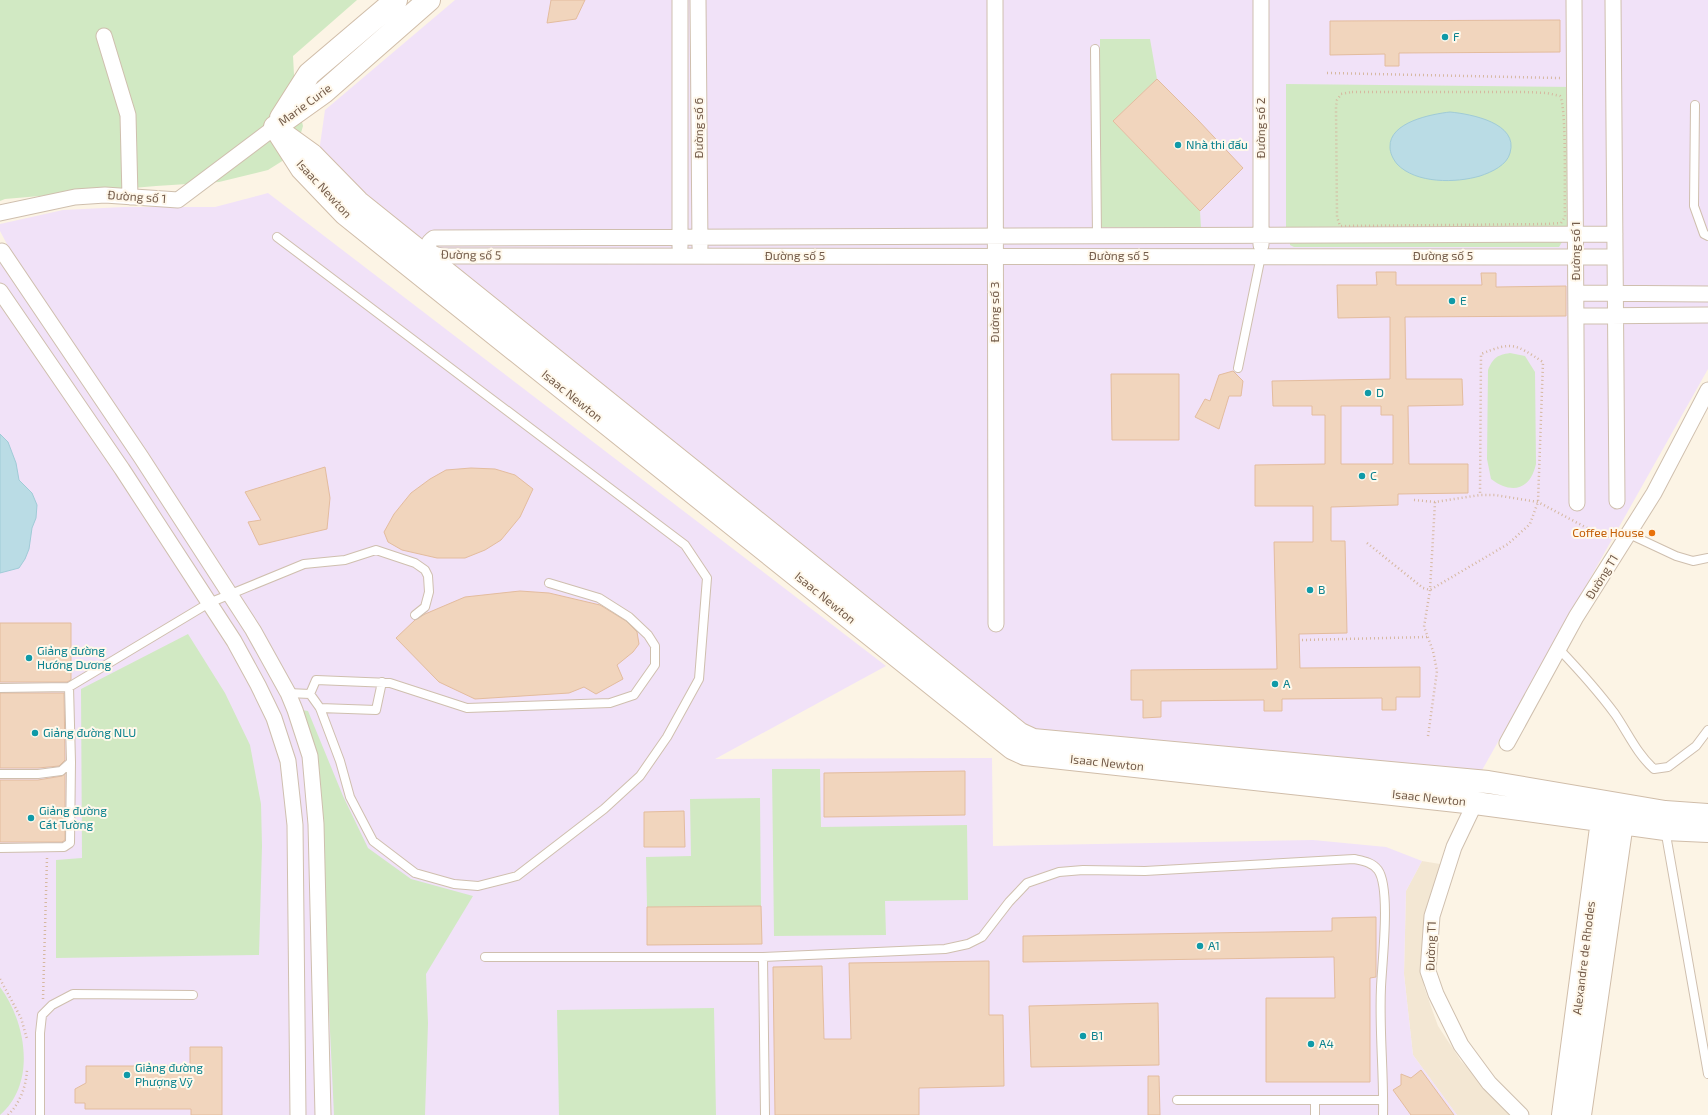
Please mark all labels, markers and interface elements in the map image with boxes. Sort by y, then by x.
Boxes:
place label: F [1453,29,1460,43]
marker: F [1440,32,1450,42]
street label: Marie Curie [275,80,334,128]
street label: Đường số 6 [691,97,705,158]
street label: Đường số 2 [1253,97,1267,158]
place label: Nhà thi đấu [1186,137,1248,151]
marker: Nhà thi đấu [1173,140,1183,150]
street label: Isaac Newton [294,156,355,220]
street label: Đường số 1 [107,187,167,205]
street label: Đường số 1 [1568,222,1582,280]
street label: Đường số 5 [441,246,501,262]
street label: Đường số 5 [765,248,825,262]
street label: Đường số 5 [1089,248,1149,262]
street label: Đường số 5 [1413,248,1473,262]
street label: Đường số 3 [987,282,1001,342]
place label: E [1460,293,1467,307]
marker: E [1447,296,1457,306]
street label: Isaac Newton [539,366,606,424]
place label: D [1376,385,1384,399]
marker: D [1363,388,1373,398]
place label: C [1370,468,1377,482]
marker: C [1357,471,1367,481]
place label: Coffee House [1572,525,1644,539]
marker: Coffee House [1647,528,1657,538]
street label: Đường T1 [1582,552,1620,601]
street label: Isaac Newton [792,568,859,626]
place label: B [1318,582,1325,596]
marker: B [1305,585,1315,595]
place label: Giảng đường Hướng Dương [37,643,112,671]
marker: Giảng đường Hướng Dương [24,653,34,663]
place label: A [1283,676,1291,690]
marker: A [1270,679,1280,689]
place label: Giảng đường NLU [43,725,136,739]
marker: Giảng đường NLU [30,728,40,738]
street label: Isaac Newton [1070,751,1145,773]
street label: Isaac Newton [1392,786,1467,808]
place label: Giảng đường Cát Tường [39,803,107,831]
marker: Giảng đường Cát Tường [26,813,36,823]
street label: Alexandre de Rhodes [1569,900,1597,1016]
street label: Đường T1 [1422,921,1438,971]
place label: A1 [1208,938,1220,952]
marker: A1 [1195,941,1205,951]
place label: B1 [1091,1028,1103,1042]
marker: B1 [1078,1031,1088,1041]
place label: A4 [1319,1036,1334,1050]
marker: A4 [1306,1039,1316,1049]
place label: Giảng đường Phượng Vỹ [135,1060,203,1089]
marker: Giảng đường Phượng Vỹ [122,1070,132,1080]

